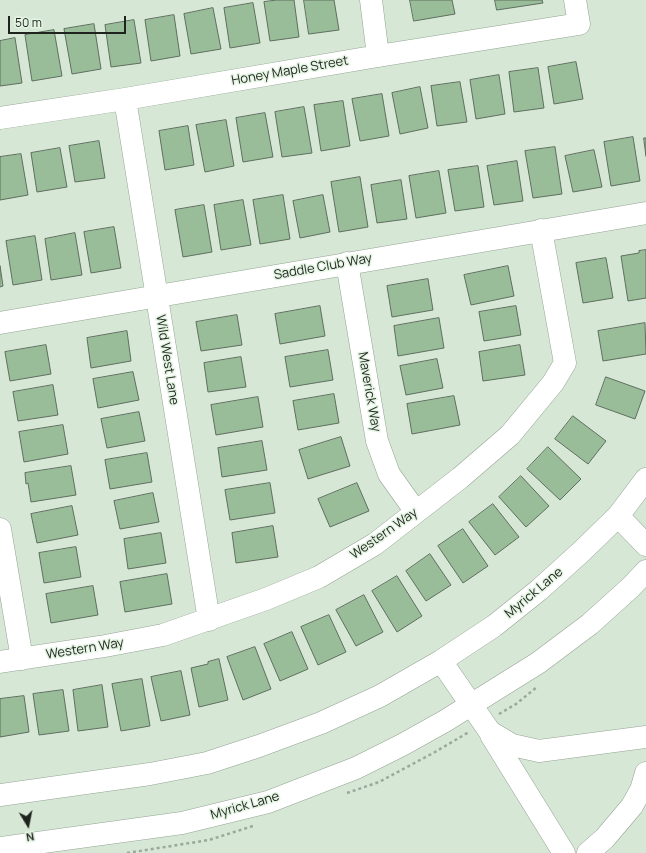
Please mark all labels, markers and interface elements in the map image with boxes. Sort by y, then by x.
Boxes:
scale bar [10,8,128,34]
text: 50 m [15,14,42,31]
street label: Honey Maple Street [230,53,350,89]
street label: Saddle Club Way [273,251,373,283]
street label: Wild West Lane [152,314,182,406]
street label: Maverick Way [354,351,384,433]
street label: Western Way [347,505,421,563]
street label: Myrick Lane [502,564,566,622]
street label: Western Way [45,635,125,663]
street label: Myrick Lane [209,789,281,823]
north arrow [8,805,48,845]
text: N [25,829,35,845]

